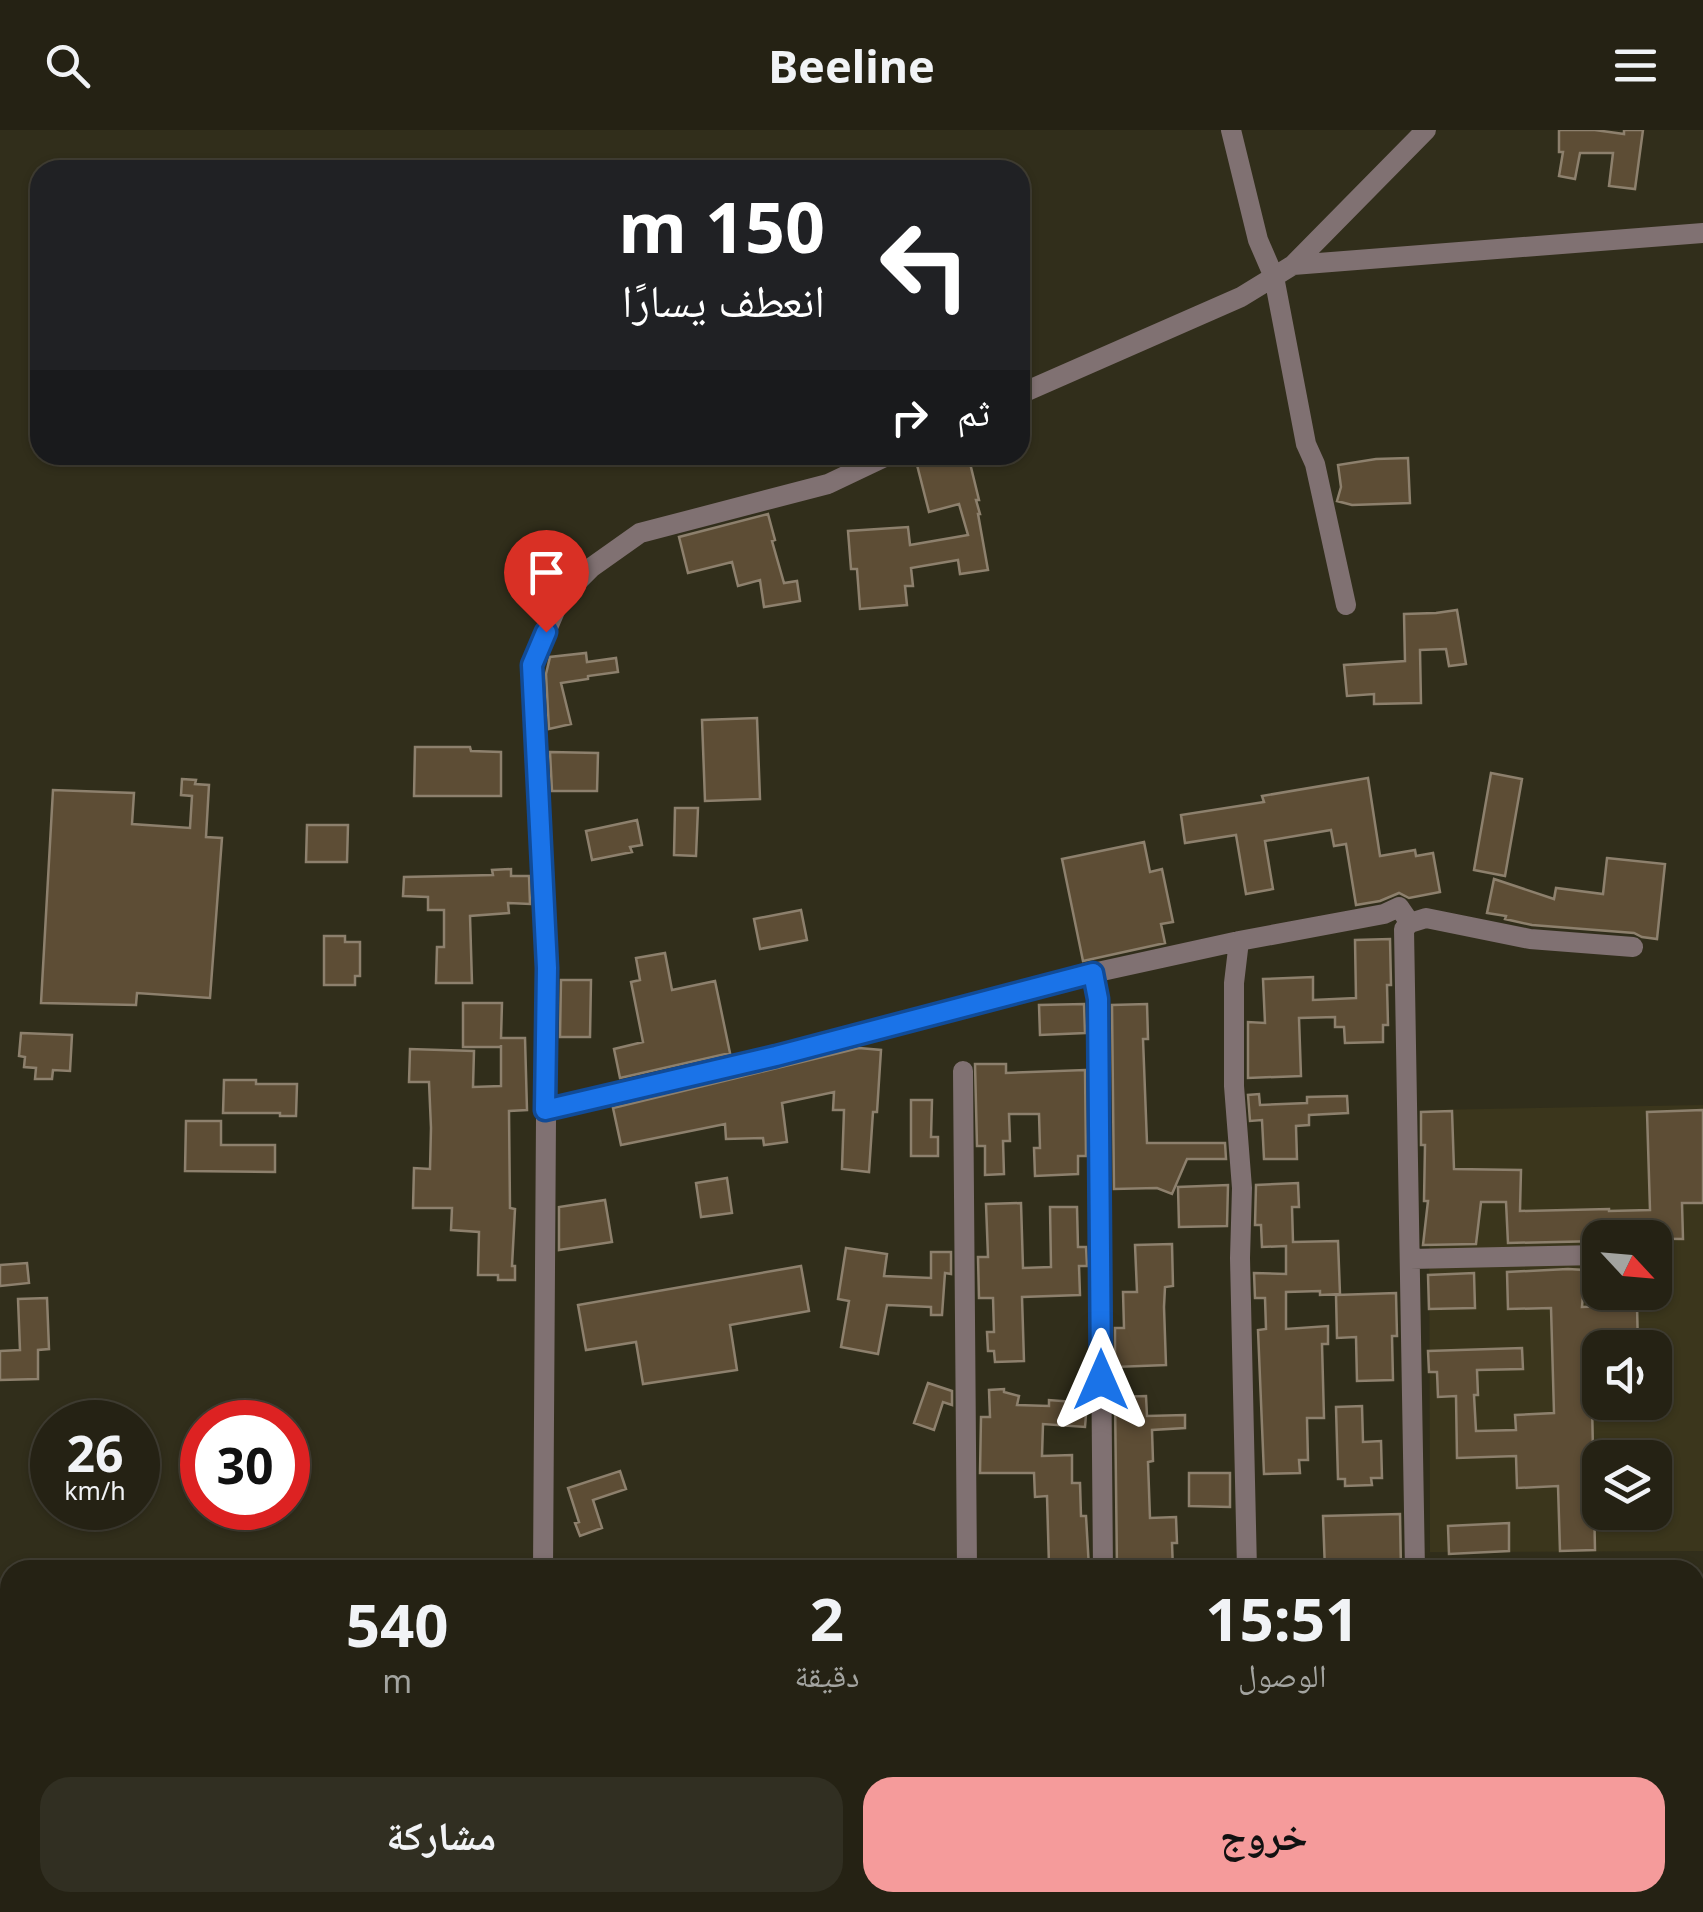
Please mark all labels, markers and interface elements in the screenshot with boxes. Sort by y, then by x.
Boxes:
text: Beeline [768,35,935,96]
icon: search [40,38,95,93]
icon: menu [1608,38,1663,93]
text: 150 m [618,178,825,274]
icon: left [860,200,990,330]
text: انعطف يسارًا [622,269,825,330]
text: ثم [957,385,990,437]
icon: right [882,390,937,445]
pin [504,530,589,633]
icon: arrive [519,545,574,600]
north arrow [1582,1220,1672,1310]
map controls [1582,1220,1672,1530]
position arrow [1049,1328,1153,1432]
button: sound [1582,1330,1672,1420]
speed limit sign: 30 [180,1400,310,1530]
text: 26 [66,1419,124,1487]
button: layers [1582,1440,1672,1530]
text: km/h [64,1473,126,1507]
text: 2 [810,1577,844,1659]
text: 15:51 [1205,1577,1359,1659]
text: 540 [346,1583,449,1665]
text: دقيقة [794,1653,859,1696]
text: الوصول [1238,1653,1327,1696]
text: m [382,1659,412,1702]
button: مشاركة [40,1777,843,1892]
button: خروج [863,1777,1665,1892]

